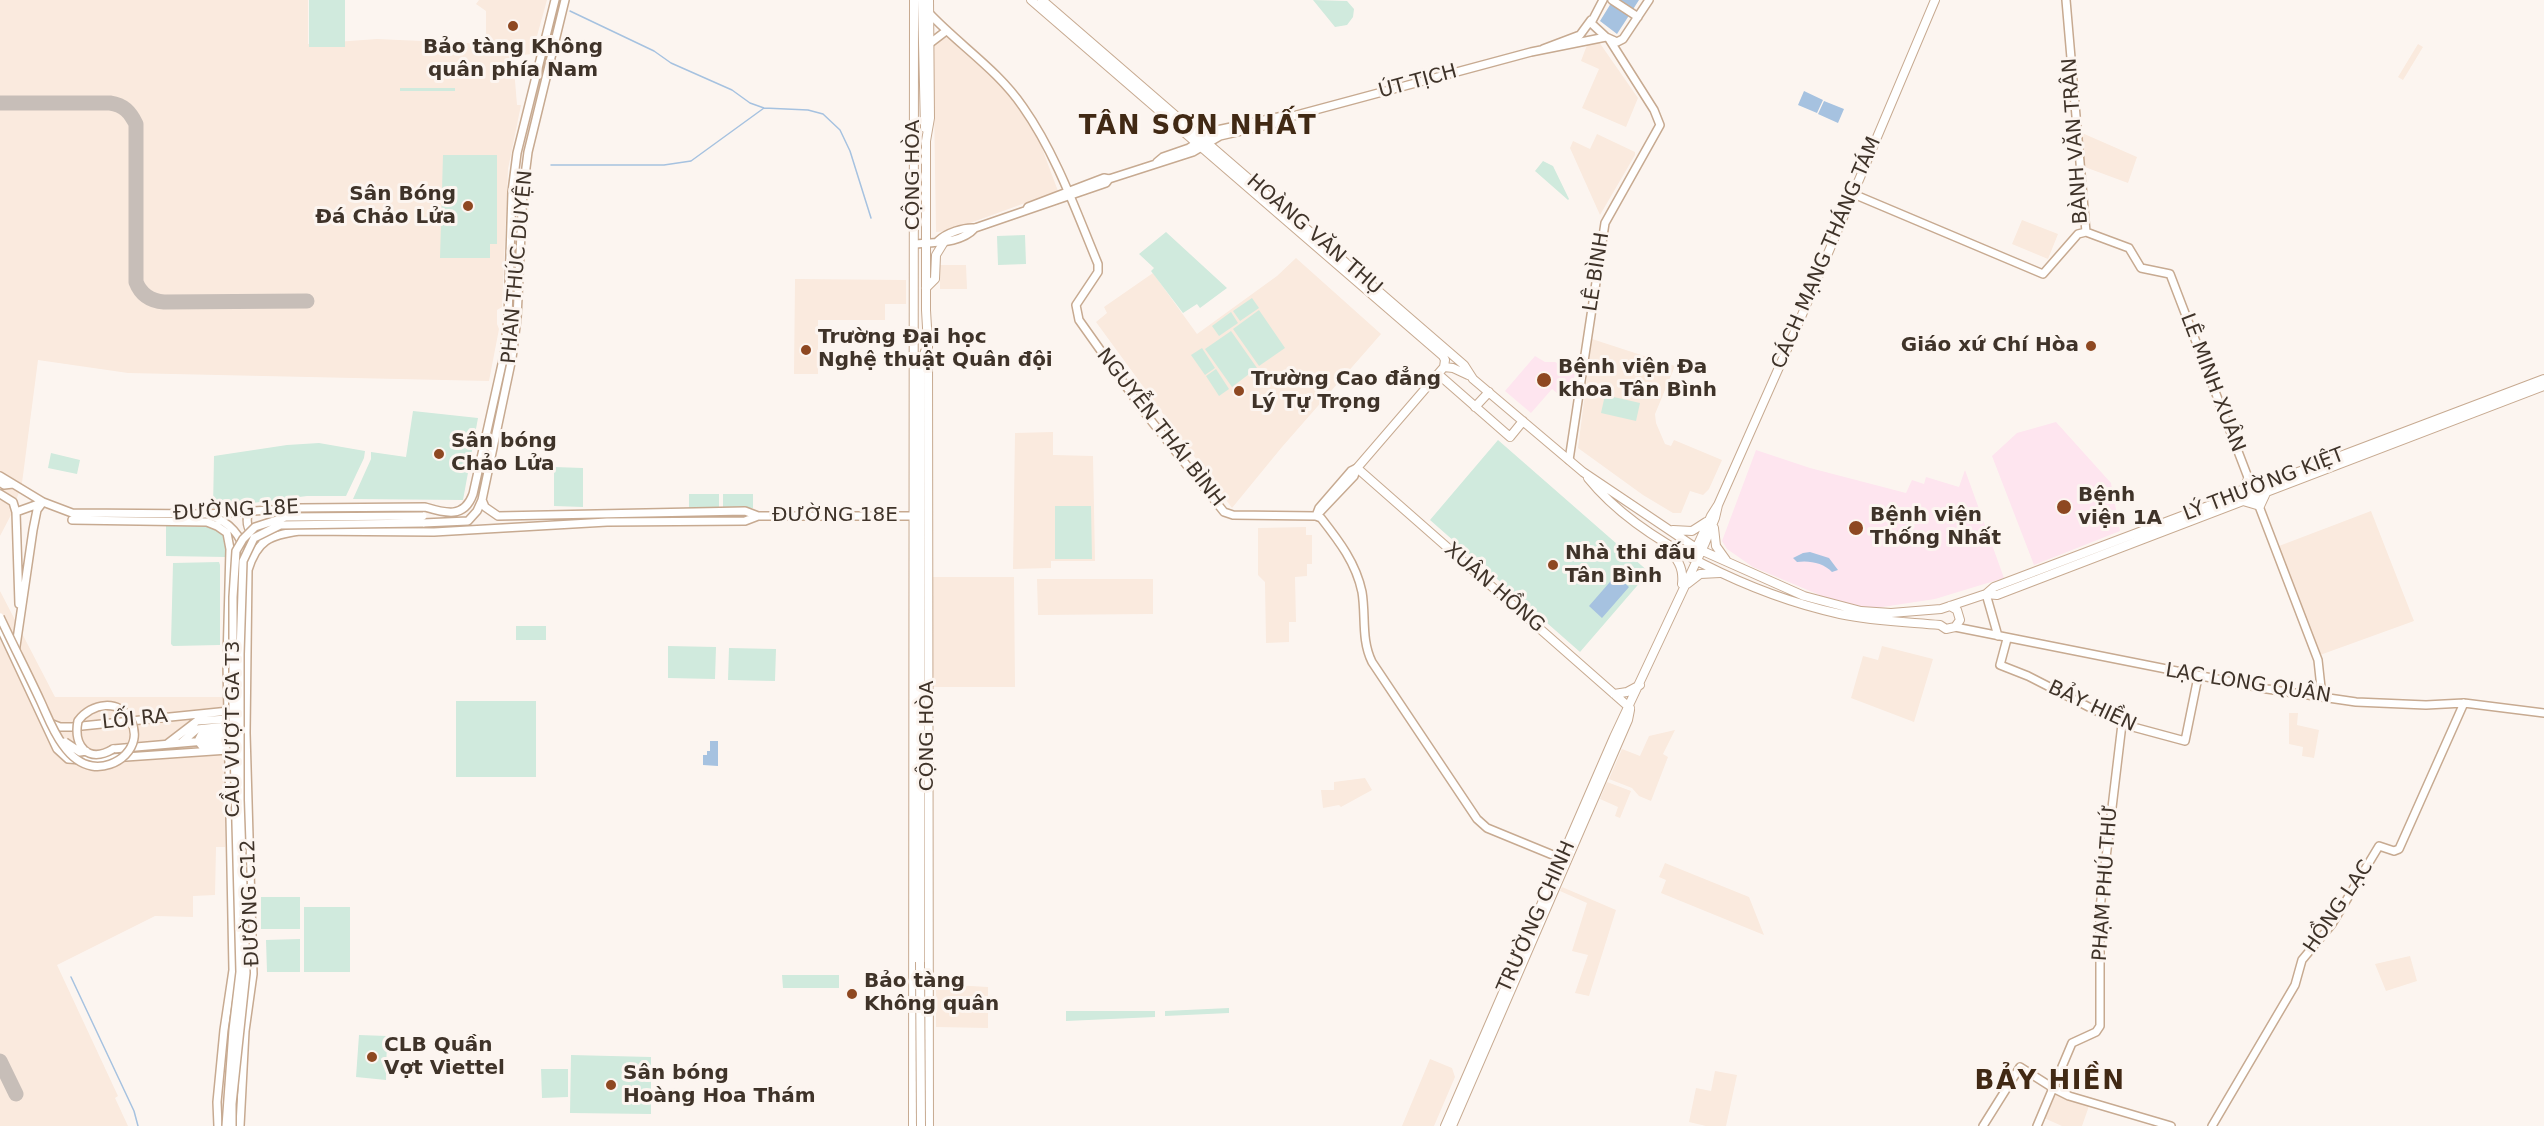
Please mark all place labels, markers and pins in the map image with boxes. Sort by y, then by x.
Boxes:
marker: Bảo tàng Không quân phía Nam [506,19,520,33]
place label: Bảo tàng Không quân phía Nam [423,36,603,83]
place label: Sân Bóng Đá Chảo Lửa [315,183,456,230]
marker: Sân Bóng Đá Chảo Lửa [461,199,475,213]
place label: Trường Đại học Nghệ thuật Quân đội [818,326,1053,373]
place label: Giáo xứ Chí Hòa [1901,334,2079,358]
marker: Giáo xứ Chí Hòa [2084,339,2098,353]
marker: Trường Đại học Nghệ thuật Quân đội [799,343,813,357]
place label: Bệnh viện Đa khoa Tân Bình [1558,356,1717,403]
place label: Trường Cao đẳng Lý Tự Trọng [1251,368,1441,415]
marker: Bệnh viện Đa khoa Tân Bình [1535,371,1553,389]
marker: Trường Cao đẳng Lý Tự Trọng [1232,384,1246,398]
place label: Sân bóng Chảo Lửa [451,430,557,477]
marker: Sân bóng Chảo Lửa [432,447,446,461]
place label: Bệnh viện 1A [2078,484,2162,531]
marker: Bệnh viện 1A [2055,498,2073,516]
place label: Bệnh viện Thống Nhất [1870,504,2001,551]
marker: Bệnh viện Thống Nhất [1847,519,1865,537]
place label: Nhà thi đấu Tân Bình [1565,542,1696,589]
marker: Nhà thi đấu Tân Bình [1546,558,1560,572]
place label: Bảo tàng Không quân [864,970,999,1017]
marker: Bảo tàng Không quân [845,987,859,1001]
place label: CLB Quần Vợt Viettel [384,1034,505,1081]
marker: CLB Quần Vợt Viettel [365,1050,379,1064]
place label: Sân bóng Hoàng Hoa Thám [623,1062,816,1109]
marker: Sân bóng Hoàng Hoa Thám [604,1078,618,1092]

